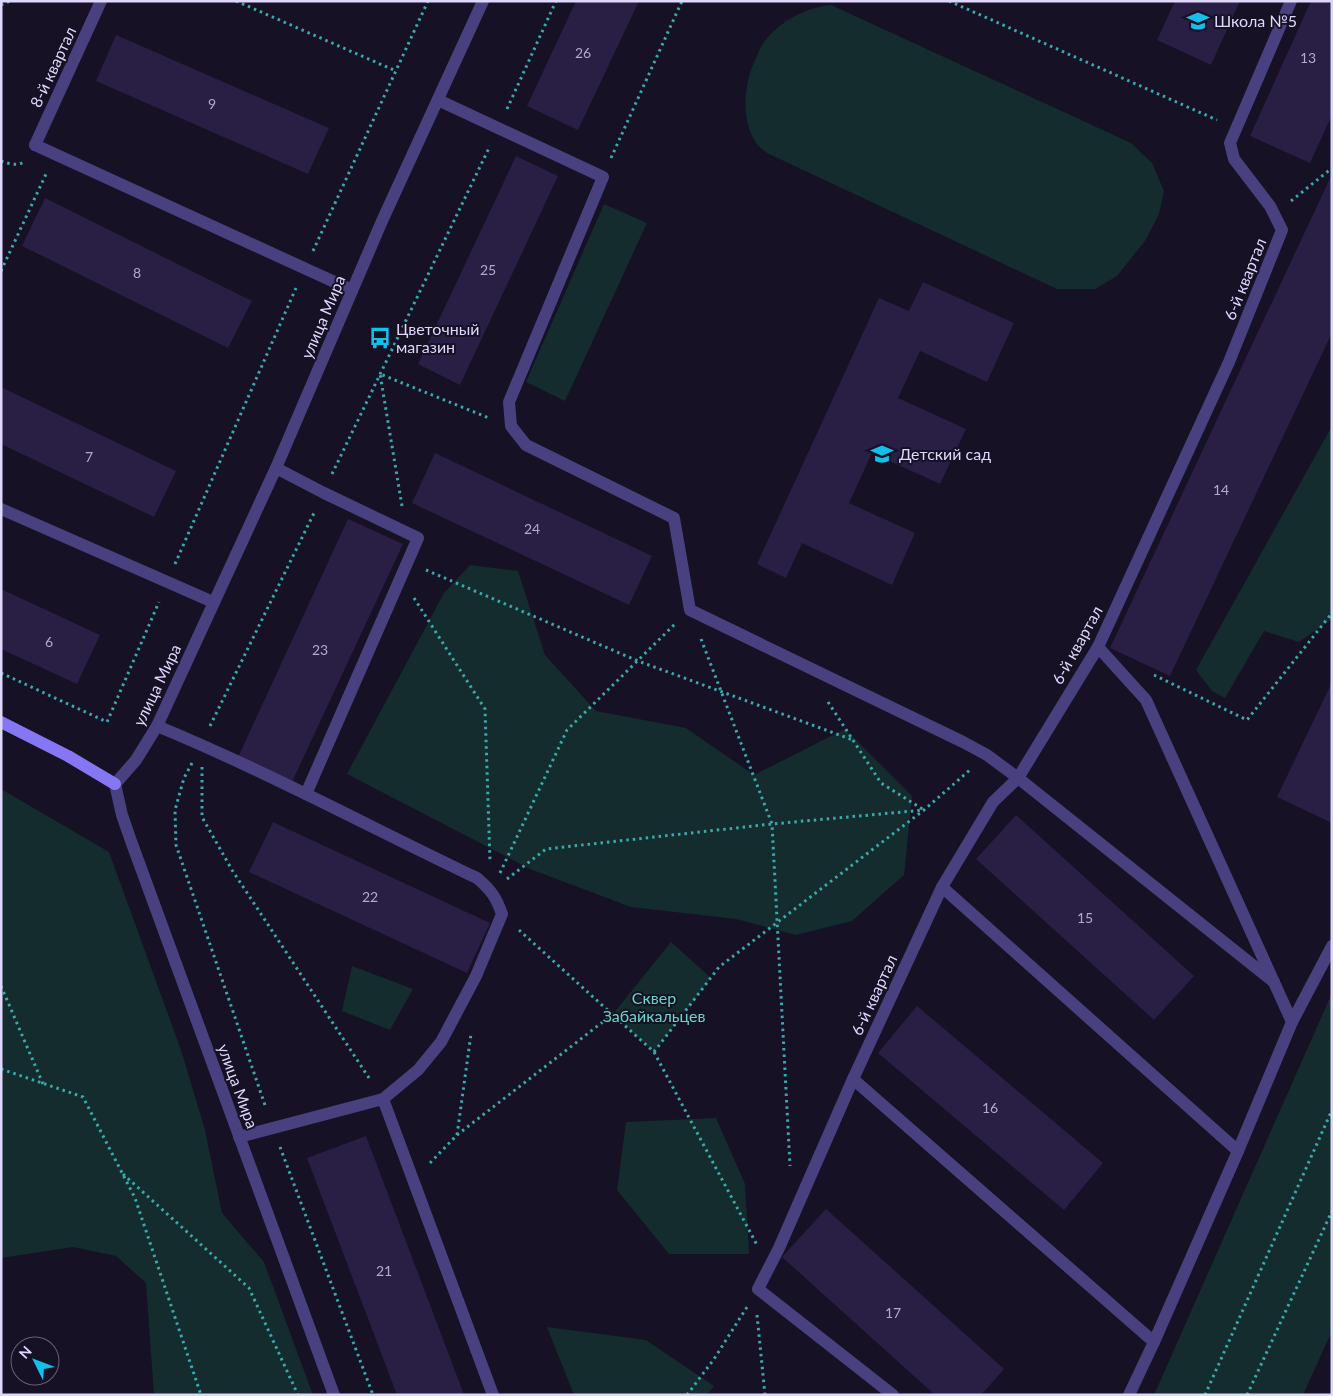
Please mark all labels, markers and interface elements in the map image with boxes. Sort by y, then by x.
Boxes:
school or university icon: Школа №5 [1185,8,1211,34]
place label: Школа №5 [1214,11,1297,30]
street label: 8-й квартал [26,23,79,110]
house number: 26 [575,44,591,61]
house number: 13 [1300,49,1316,66]
house number: 9 [208,95,216,112]
street label: 6-й квартал [1219,235,1270,323]
house number: 25 [480,261,496,278]
house number: 8 [133,264,141,281]
street label: улица Мира [296,272,349,361]
place label: Цветочный магазин [396,319,479,356]
bus stop icon: Цветочный магазин [367,325,393,351]
school or university icon: Детский сад [869,441,895,467]
place label: Детский сад [899,444,991,463]
house number: 7 [85,448,93,465]
house number: 14 [1213,481,1229,498]
house number: 24 [524,520,540,537]
street label: 6-й квартал [1047,602,1106,687]
house number: 6 [45,633,53,650]
street label: улица Мира [129,641,185,729]
house number: 23 [312,641,328,658]
house number: 22 [362,888,378,905]
house number: 15 [1077,909,1093,926]
street label: 6-й квартал [847,951,900,1038]
park label: Сквер Забайкальцев [603,988,705,1025]
street label: улица Мира [214,1041,263,1131]
house number: 16 [982,1099,998,1116]
house number: 21 [376,1262,392,1279]
house number: 17 [885,1304,901,1321]
north arrow [10,1336,60,1386]
text: N [15,1342,35,1362]

